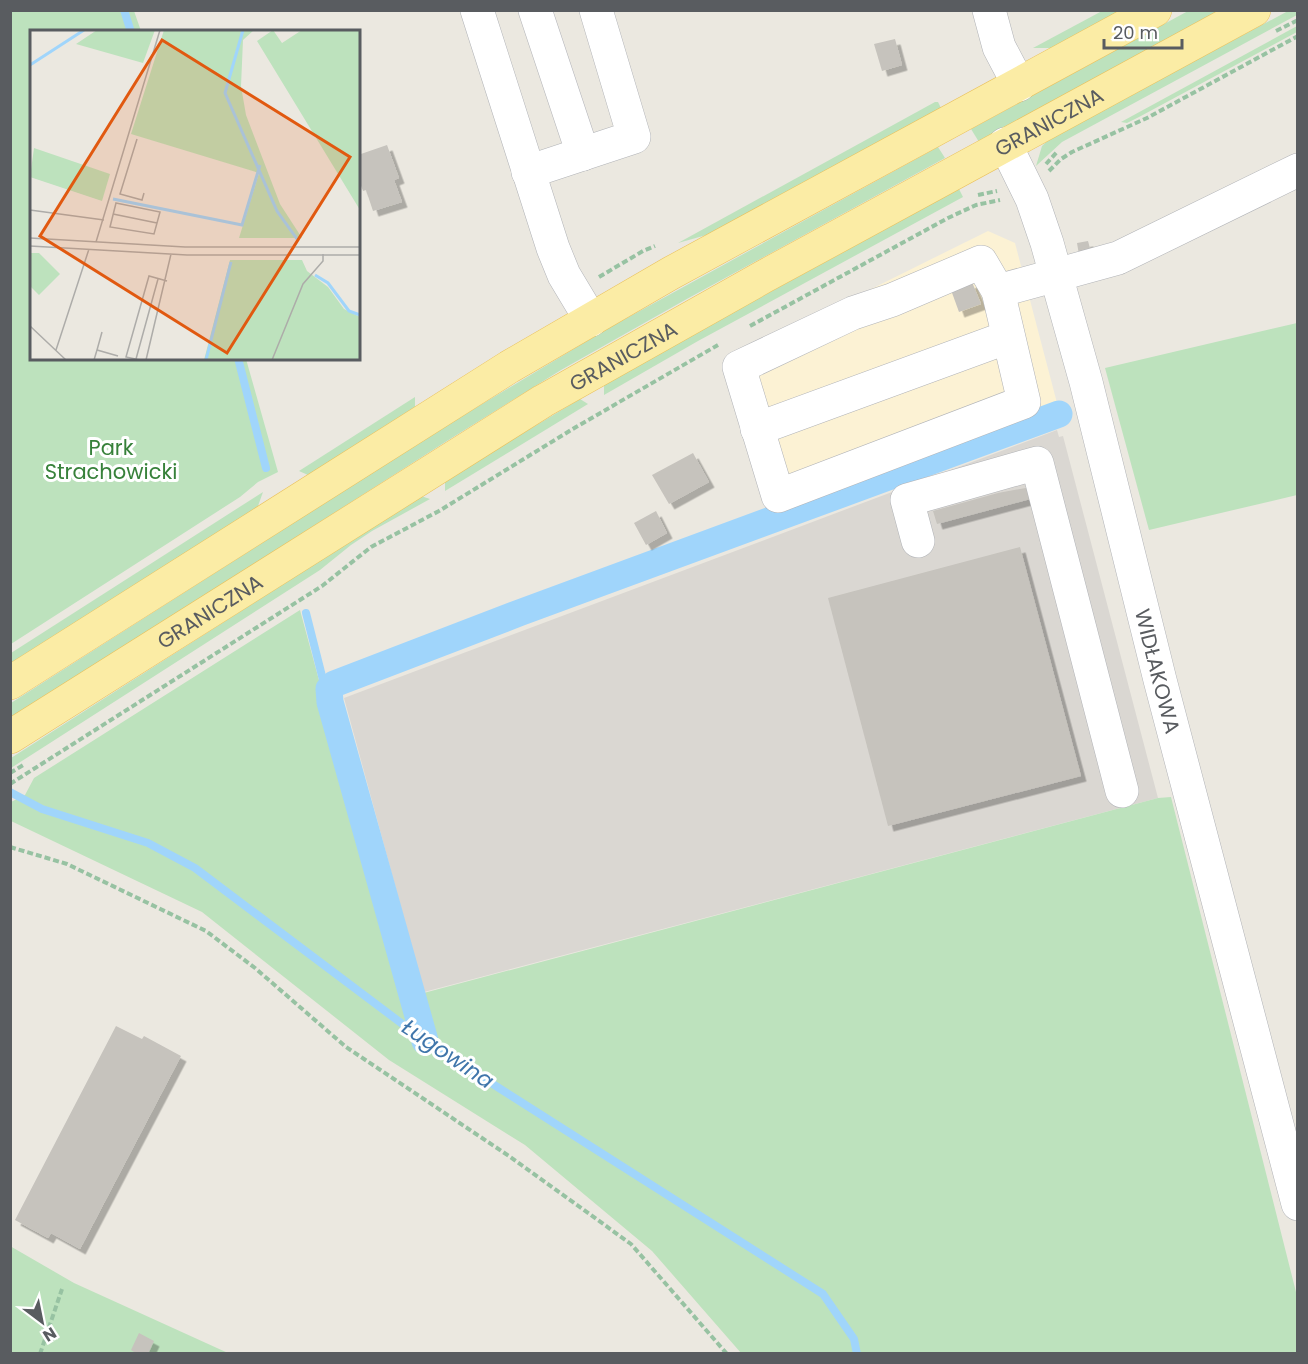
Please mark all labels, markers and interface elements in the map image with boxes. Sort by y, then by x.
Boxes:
scale bar [1104,12,1182,50]
text: 20 m [1113,20,1158,45]
inset map [30,30,360,360]
street label: GRANICZNA [989,80,1108,163]
street label: GRANICZNA [564,314,682,398]
park label: Park Strachowicki [45,433,177,486]
street label: GRANICZNA [151,567,268,655]
street label: WIDŁAKOWA [1128,606,1188,737]
water label: Ługowina [396,1012,500,1096]
north arrow [12,1292,72,1352]
text: N [38,1321,61,1347]

